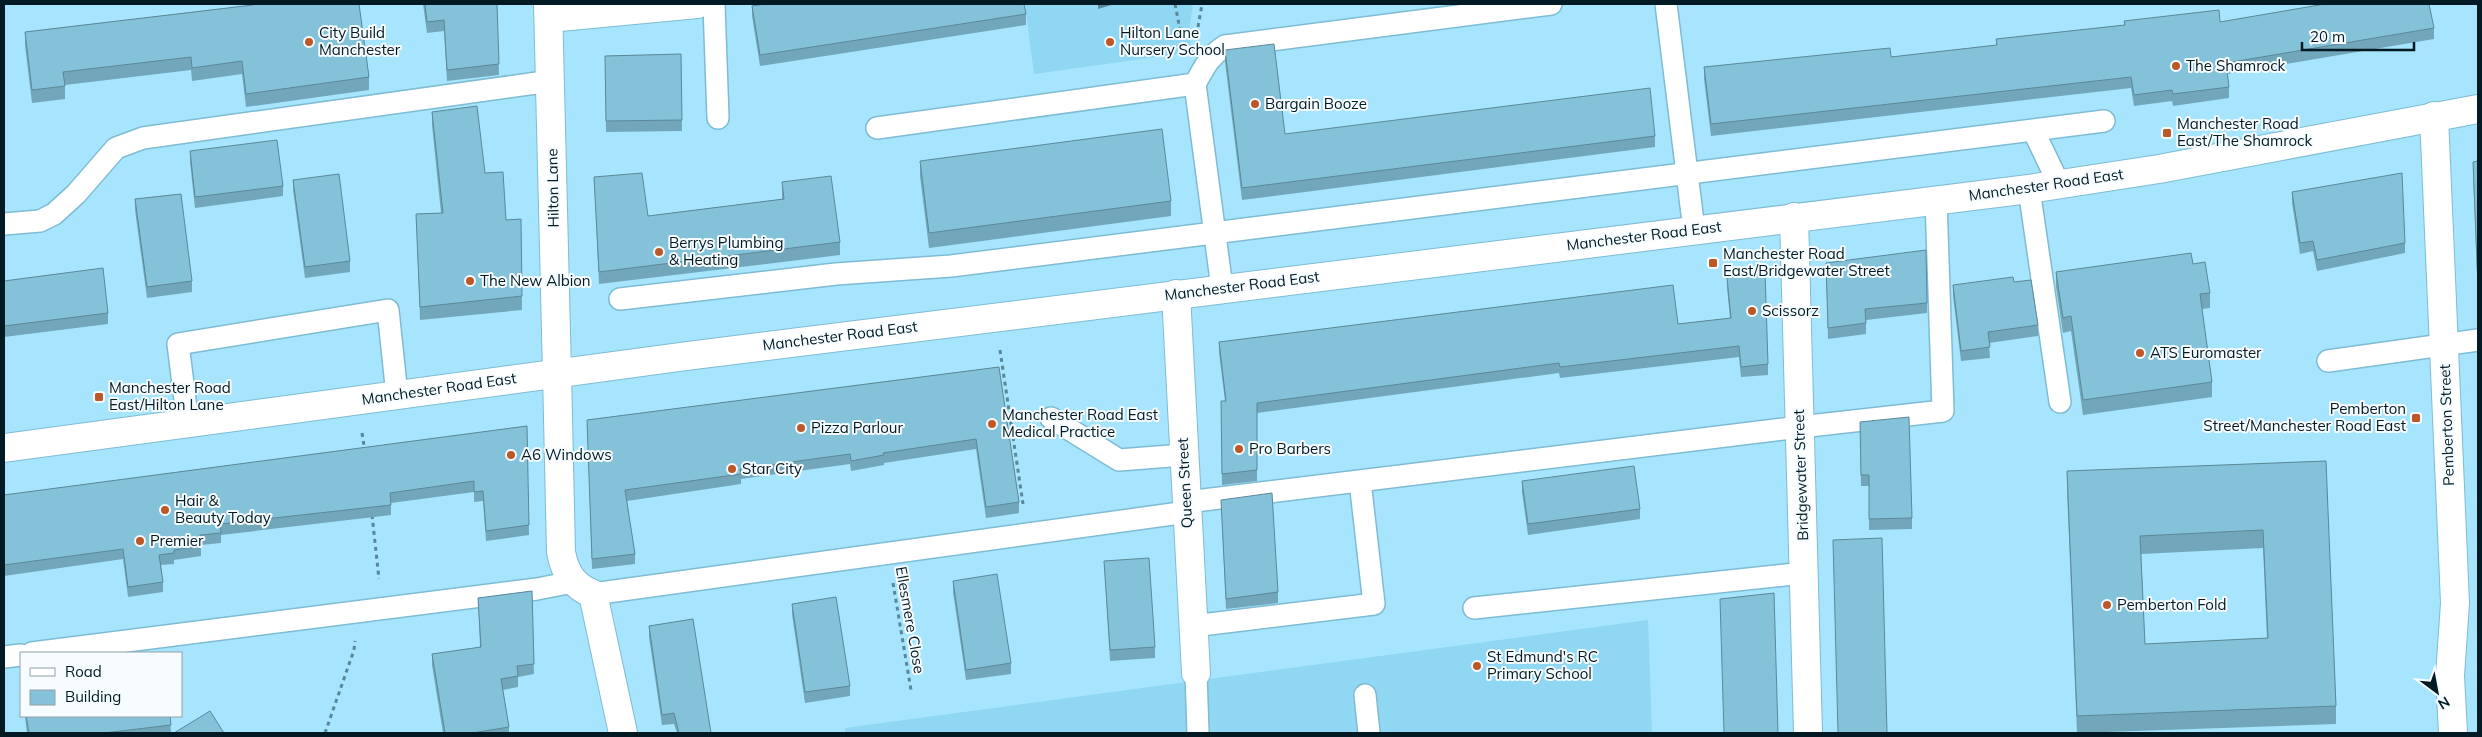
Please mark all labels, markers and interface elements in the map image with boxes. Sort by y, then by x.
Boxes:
scale bar [2302,20,2414,52]
place label: City Build Manchester [319,23,401,59]
place label: Hilton Lane Nursery School [1120,23,1225,59]
text: 20 m [2310,27,2345,46]
marker: City Build Manchester [303,36,315,48]
marker: Hilton Lane Nursery School [1104,36,1116,48]
place label: The Shamrock [2186,56,2286,75]
marker: The Shamrock [2170,60,2182,72]
place label: Bargain Booze [1265,94,1367,113]
marker: Bargain Booze [1249,98,1261,110]
place label: Manchester Road East/The Shamrock [2177,114,2313,150]
marker: Manchester Road East/The Shamrock [2161,127,2173,139]
street label: Hilton Lane [542,148,563,228]
street label: Manchester Road East [1967,164,2125,205]
street label: Manchester Road East [1565,217,1723,254]
place label: Berrys Plumbing & Heating [669,233,783,269]
place label: Manchester Road East/Bridgewater Street [1723,244,1890,280]
marker: Berrys Plumbing & Heating [653,246,665,258]
marker: Manchester Road East/Bridgewater Street [1707,257,1719,269]
street label: Manchester Road East [1163,267,1321,304]
place label: The New Albion [480,271,591,290]
marker: The New Albion [464,275,476,287]
place label: Scissorz [1762,301,1819,320]
marker: Scissorz [1746,305,1758,317]
street label: Manchester Road East [761,317,919,354]
place label: ATS Euromaster [2150,343,2262,362]
marker: ATS Euromaster [2134,347,2146,359]
street label: Pemberton Street [2435,364,2458,486]
street label: Manchester Road East [360,368,518,409]
place label: Manchester Road East/Hilton Lane [109,378,231,414]
marker: Manchester Road East/Hilton Lane [93,391,105,403]
place label: Pemberton Street/Manchester Road East [2203,399,2406,435]
place label: Manchester Road East Medical Practice [1002,405,1158,441]
street label: Bridgewater Street [1789,409,1812,541]
marker: Pemberton Street/Manchester Road East [2410,412,2422,424]
place label: Pizza Parlour [811,418,903,437]
marker: Manchester Road East Medical Practice [986,418,998,430]
marker: Pizza Parlour [795,422,807,434]
street label: Queen Street [1173,437,1196,529]
place label: Pro Barbers [1249,439,1331,458]
marker: Pro Barbers [1233,443,1245,455]
place label: A6 Windows [521,445,612,464]
marker: A6 Windows [505,449,517,461]
place label: Star City [742,459,802,478]
marker: Star City [726,463,738,475]
place label: Hair & Beauty Today [175,491,271,527]
marker: Hair & Beauty Today [159,504,171,516]
place label: Premier [150,531,204,550]
marker: Premier [134,535,146,547]
street label: Ellesmere Close [892,565,929,675]
place label: Pemberton Fold [2117,595,2227,614]
marker: Pemberton Fold [2101,599,2113,611]
place label: St Edmund's RC Primary School [1487,647,1598,683]
legend [20,652,182,717]
marker: St Edmund's RC Primary School [1471,660,1483,672]
text: Road [65,662,102,681]
north arrow [2412,667,2462,717]
text: Building [65,687,121,706]
text: N [2435,693,2453,713]

